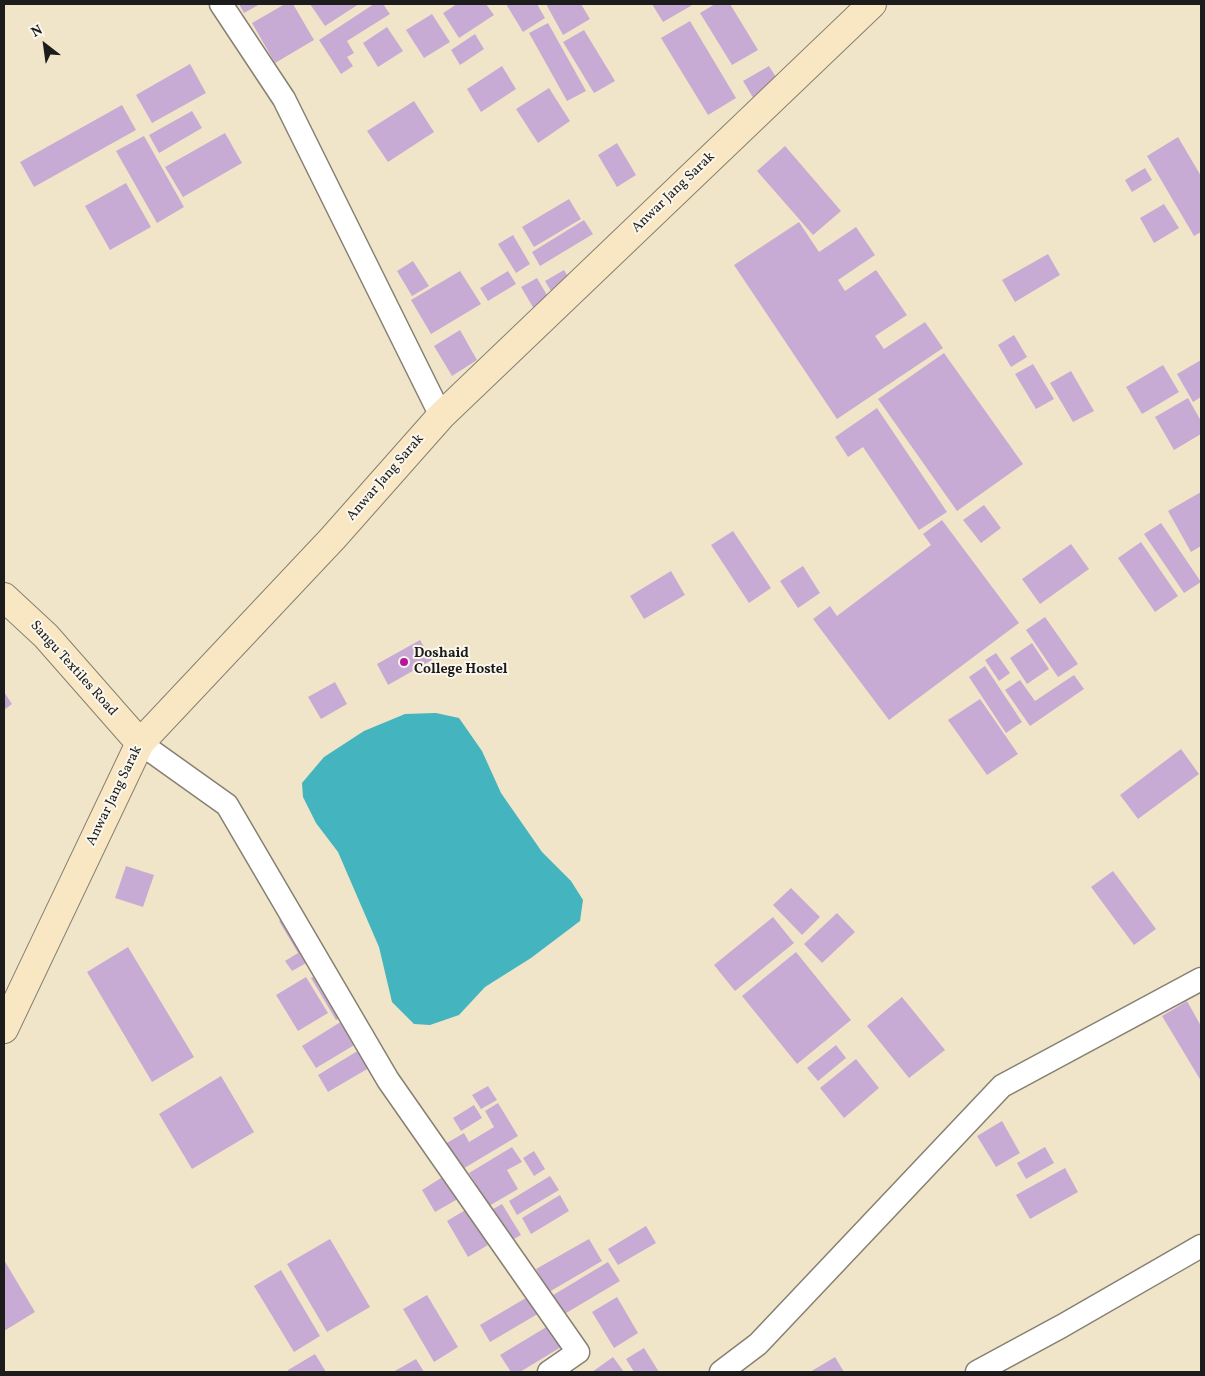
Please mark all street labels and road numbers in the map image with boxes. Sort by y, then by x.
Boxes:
street label: Anwar Jang Sarak [629,149,719,237]
street label: Anwar Jang Sarak [344,431,428,525]
street label: Sangu Textiles Road [26,618,120,720]
street label: Anwar Jang Sarak [84,743,146,849]

